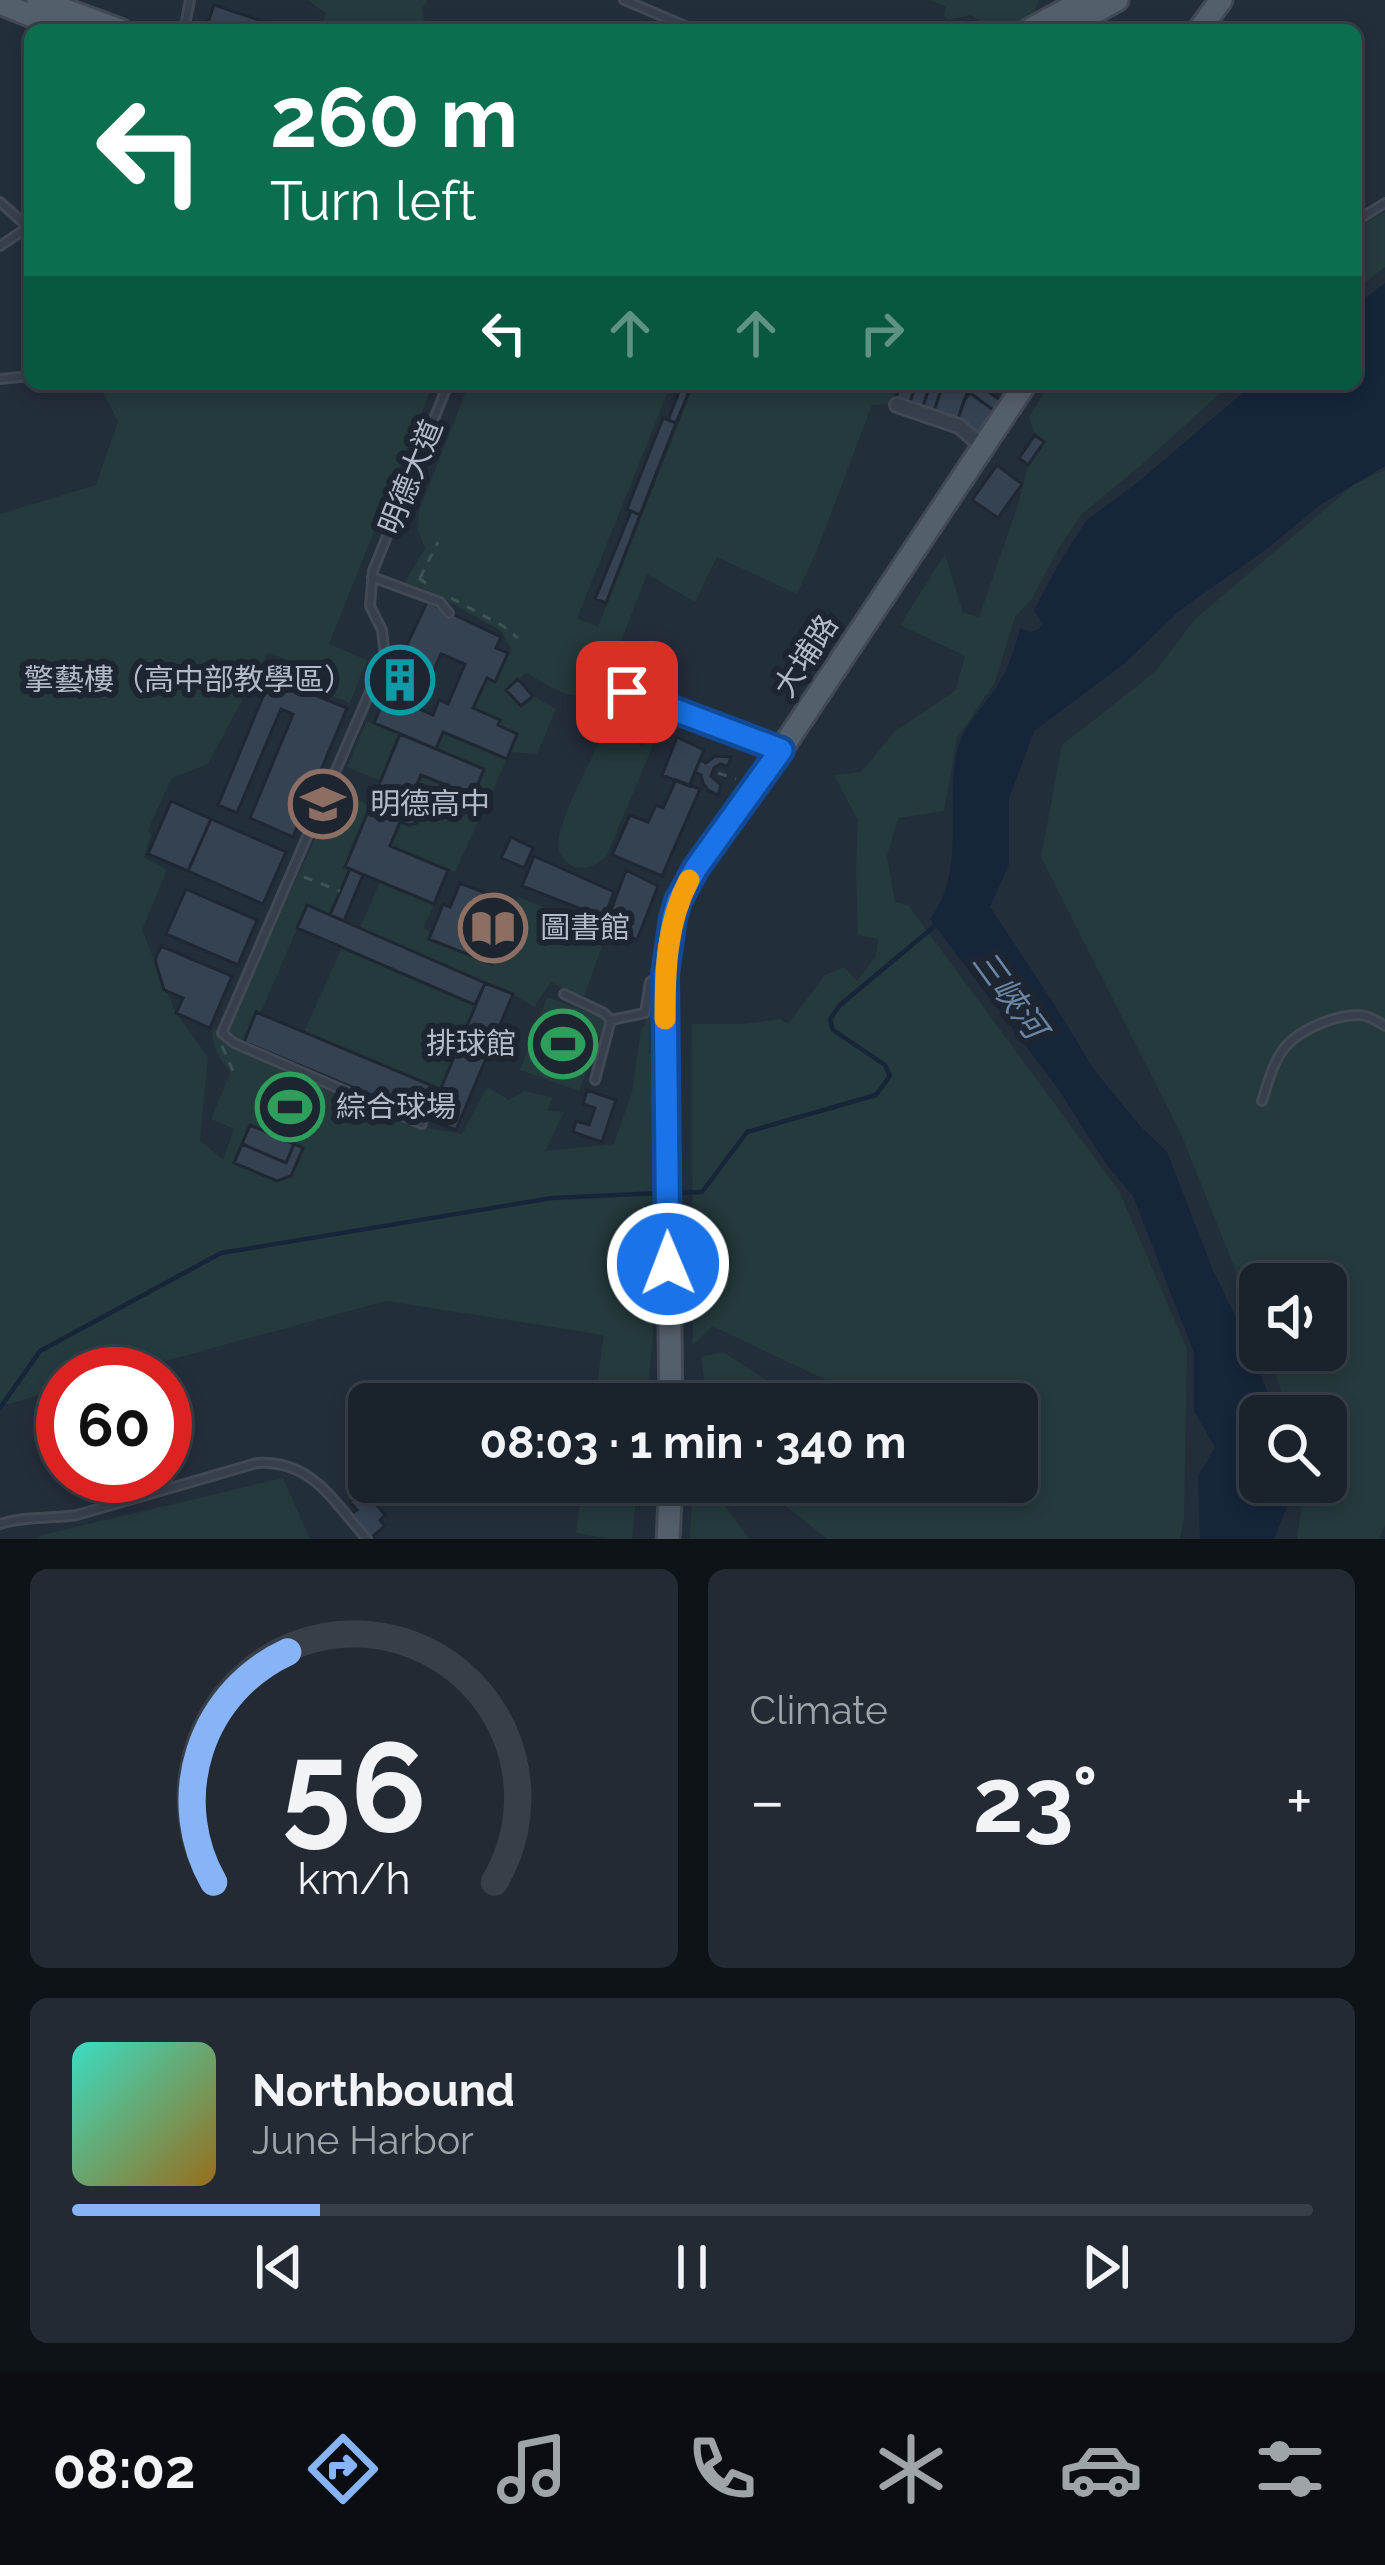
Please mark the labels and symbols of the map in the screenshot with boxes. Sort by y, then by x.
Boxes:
street label: 明德大道 [372,415,449,539]
street label: 大埔路 [766,608,845,703]
pin [576,641,678,743]
building icon: 擎藝樓（高中部教學區） [365,645,435,715]
place label: 擎藝樓（高中部教學區） [24,662,354,697]
school or university icon: 明德高中 [288,769,358,839]
place label: 明德高中 [370,786,490,821]
library icon: 圖書館 [458,893,528,963]
place label: 圖書館 [540,910,630,945]
water label: 三峽河 [965,943,1058,1051]
sports icon: 排球館 [528,1009,598,1079]
place label: 排球館 [426,1026,516,1061]
sports icon: 綜合球場 [255,1072,325,1142]
place label: 綜合球場 [336,1089,456,1124]
position arrow [605,1201,731,1327]
speed limit sign: 60 [36,1347,192,1503]

